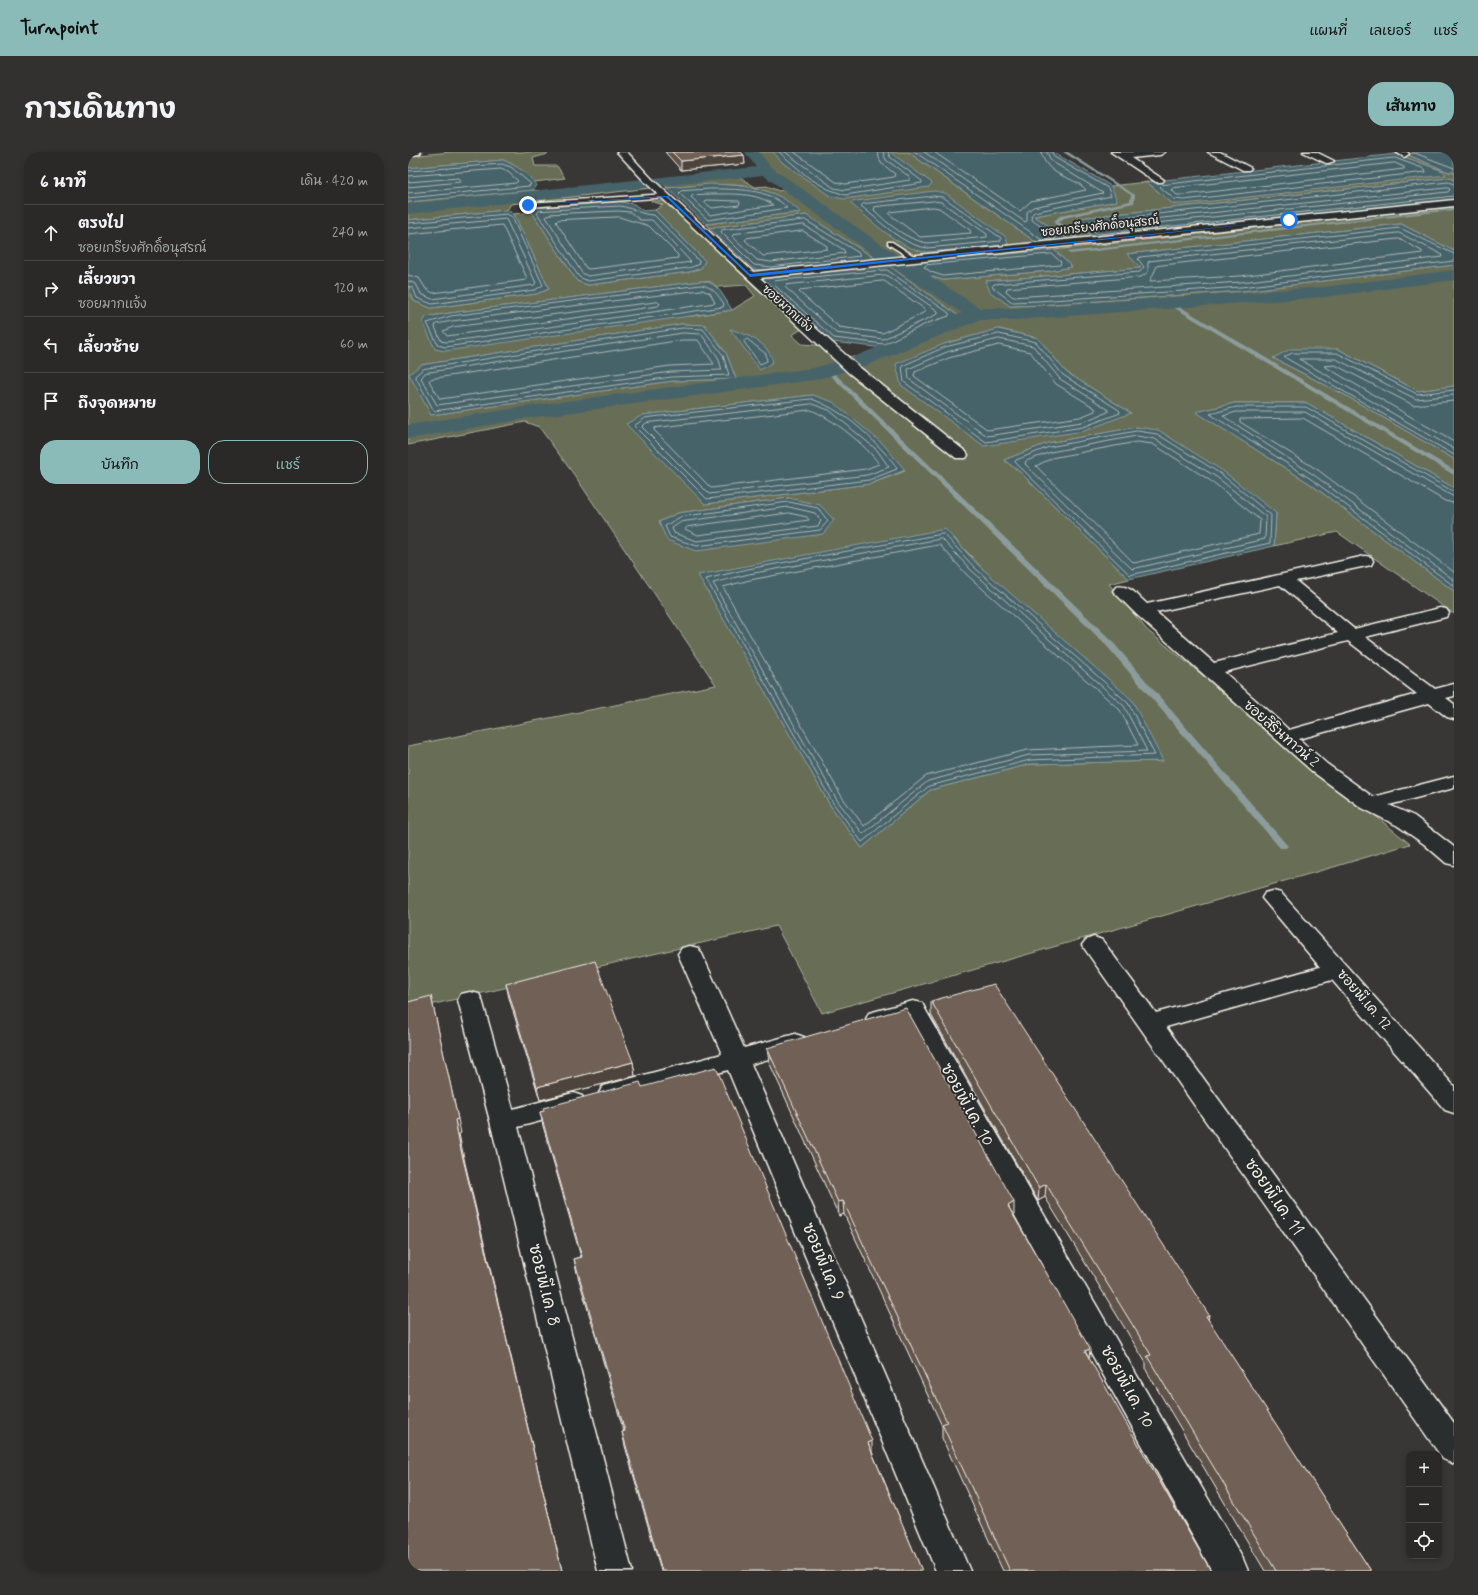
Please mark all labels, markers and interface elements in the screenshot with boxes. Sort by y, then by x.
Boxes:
text: Turnpoint [20,16,99,41]
text: แผนที่ [1309,22,1347,40]
text: เลเยอร์ [1369,22,1411,40]
text: แชร์ [1433,22,1458,40]
button: เส้นทาง [1368,82,1454,126]
text: การเดินทาง [24,92,176,129]
text: 6 นาที [40,171,86,193]
text: เดิน · 420 m [300,173,368,190]
route end [519,196,537,214]
street label: ซอยเกรียงศักดิ์อนุสรณ์ [1040,208,1160,241]
route start [1280,211,1298,229]
text: ตรงไป [78,214,124,234]
icon: ahead [40,222,62,244]
text: 240 m [332,224,368,241]
text: ซอยเกรียงศักดิ์อนุสรณ์ [78,240,206,257]
text: เลี้ยวขวา [78,270,136,290]
icon: right [40,278,62,300]
text: 120 m [334,280,368,297]
street label: ซอยมากแจ้ง [758,282,816,336]
text: ซอยมากแจ้ง [78,296,147,313]
icon: left [40,334,62,356]
text: 60 m [340,336,368,353]
text: เลี้ยวซ้าย [78,338,139,358]
icon: arrive [40,390,62,412]
text: ถึงจุดหมาย [78,394,156,414]
button: บันทึก [40,440,200,484]
button: แชร์ [208,440,368,484]
street label: ซอยสิรินทาวน์ 2 [1240,696,1323,772]
street label: ซอยพี.เค. 12 [1333,966,1395,1034]
street label: ซอยพี.เค. 10 [935,1060,999,1150]
street label: ซอยพี.เค. 11 [1239,1154,1309,1240]
street label: ซอยพี.เค. 9 [797,1220,849,1304]
street label: ซอยพี.เค. 8 [523,1242,565,1328]
street label: ซอยพี.เค. 10 [1095,1342,1159,1432]
map controls [1406,1451,1442,1559]
button: + [1406,1451,1442,1487]
button: − [1406,1487,1442,1523]
button: locate [1406,1523,1442,1559]

